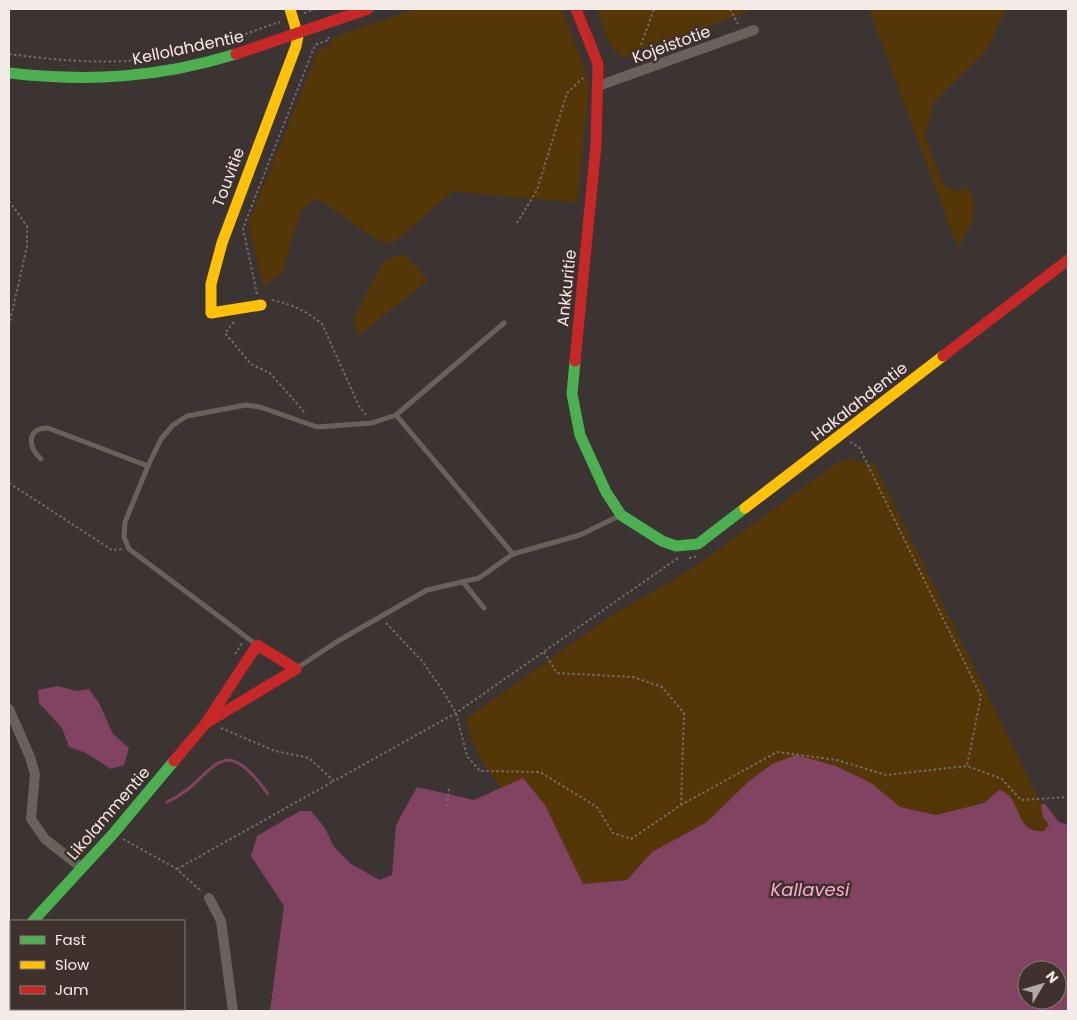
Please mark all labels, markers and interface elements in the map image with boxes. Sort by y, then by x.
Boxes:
street label: Kojeistotie [629,20,714,69]
street label: Kellolahdentie [130,24,246,71]
street label: Touvitie [207,144,250,210]
street label: Ankkuritie [551,248,582,328]
street label: Hakalahdentie [806,356,912,446]
street label: Likolammentie [61,762,155,865]
water label: Kallavesi [770,877,850,902]
legend [10,920,185,1010]
text: Fast [55,929,86,950]
text: Slow [55,954,90,975]
north arrow [1017,960,1067,1010]
text: N [1041,967,1063,987]
text: Jam [55,979,89,1000]

